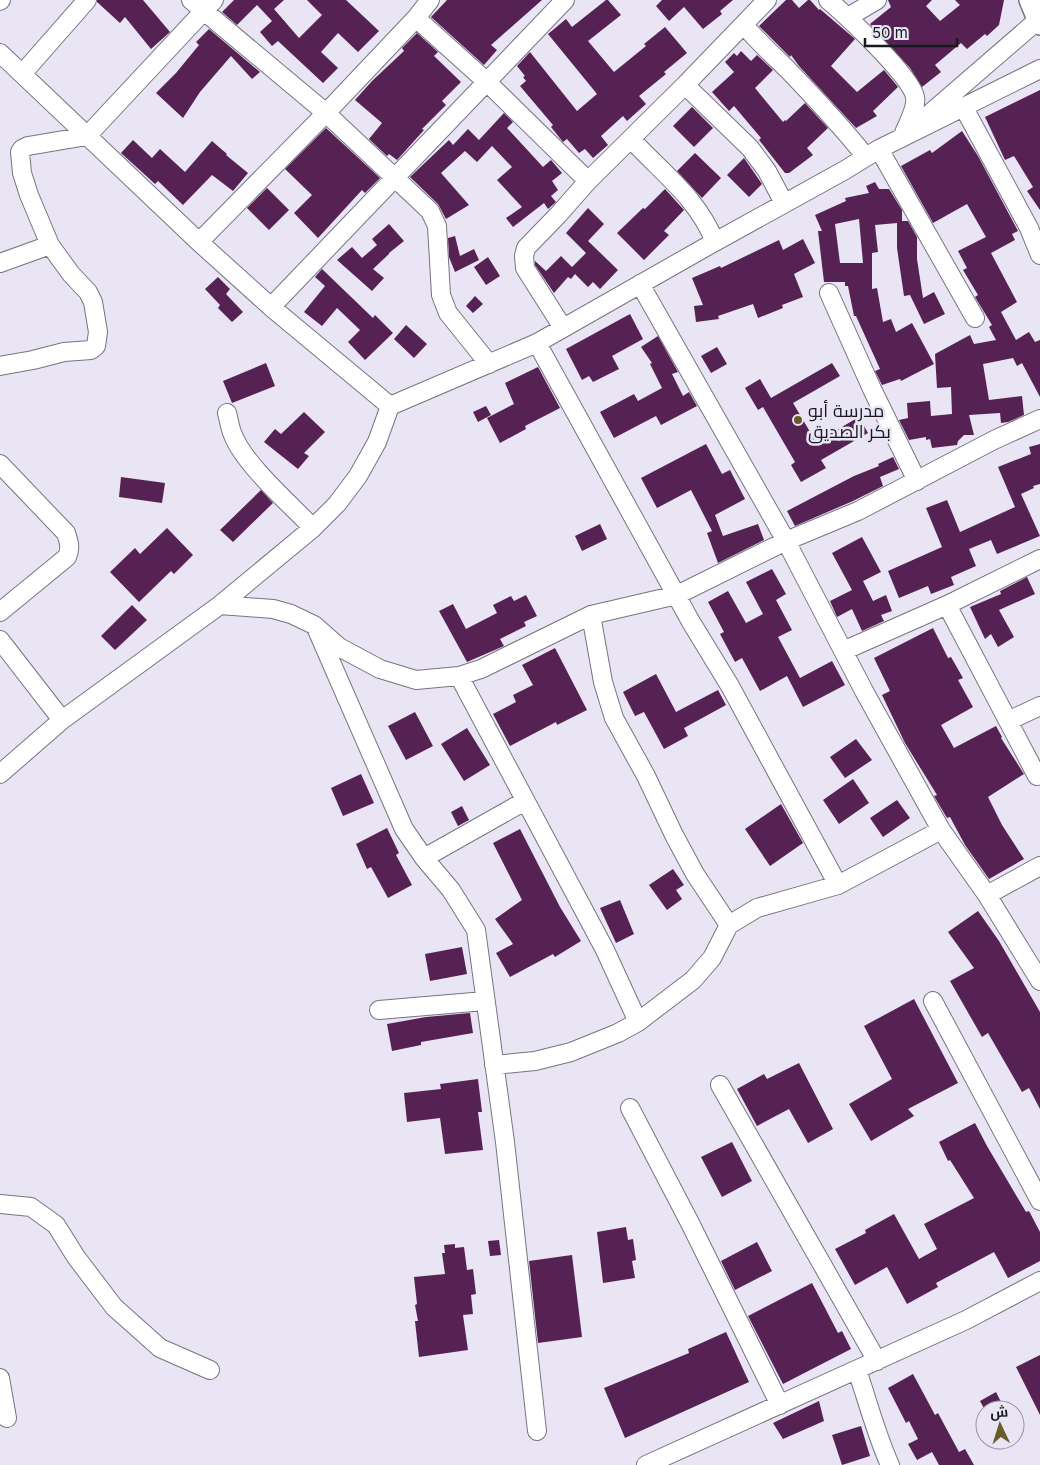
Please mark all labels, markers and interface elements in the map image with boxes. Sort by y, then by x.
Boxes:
scale bar [865,15,958,47]
text: 50 m [872,23,908,42]
place label: مدرسة أبو بكر الصديق [808,400,891,444]
marker: مدرسة أبو بكر الصديق [792,414,804,426]
north arrow [975,1400,1025,1450]
text: ش [990,1402,1009,1422]

